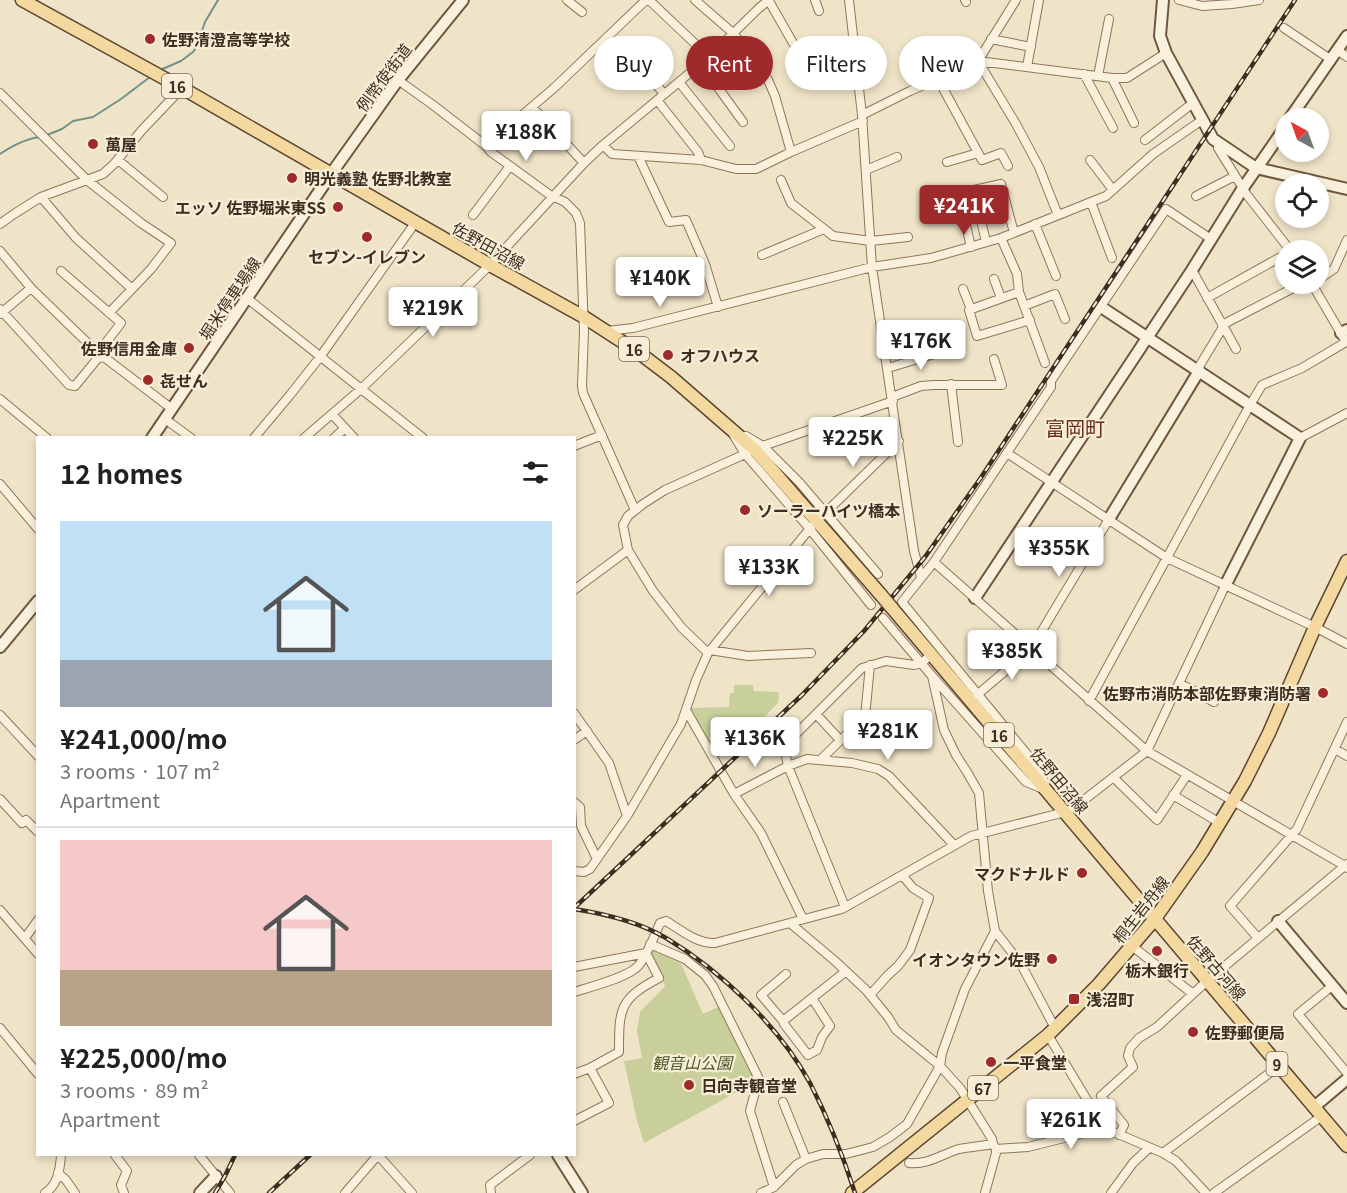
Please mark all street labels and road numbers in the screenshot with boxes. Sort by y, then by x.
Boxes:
street label: 例幣使街道 [349,38,417,116]
road number: 16 [162,74,192,98]
street label: 佐野田沼線 [448,215,530,275]
street label: 堀米停車場線 [192,251,266,345]
road number: 16 [619,337,649,361]
road number: 16 [984,723,1014,747]
street label: 佐野田沼線 [1025,742,1095,818]
street label: 桐生岩舟線 [1106,870,1174,948]
street label: 佐野古河線 [1182,929,1252,1005]
road number: 9 [1266,1052,1288,1076]
road number: 67 [968,1076,998,1100]

